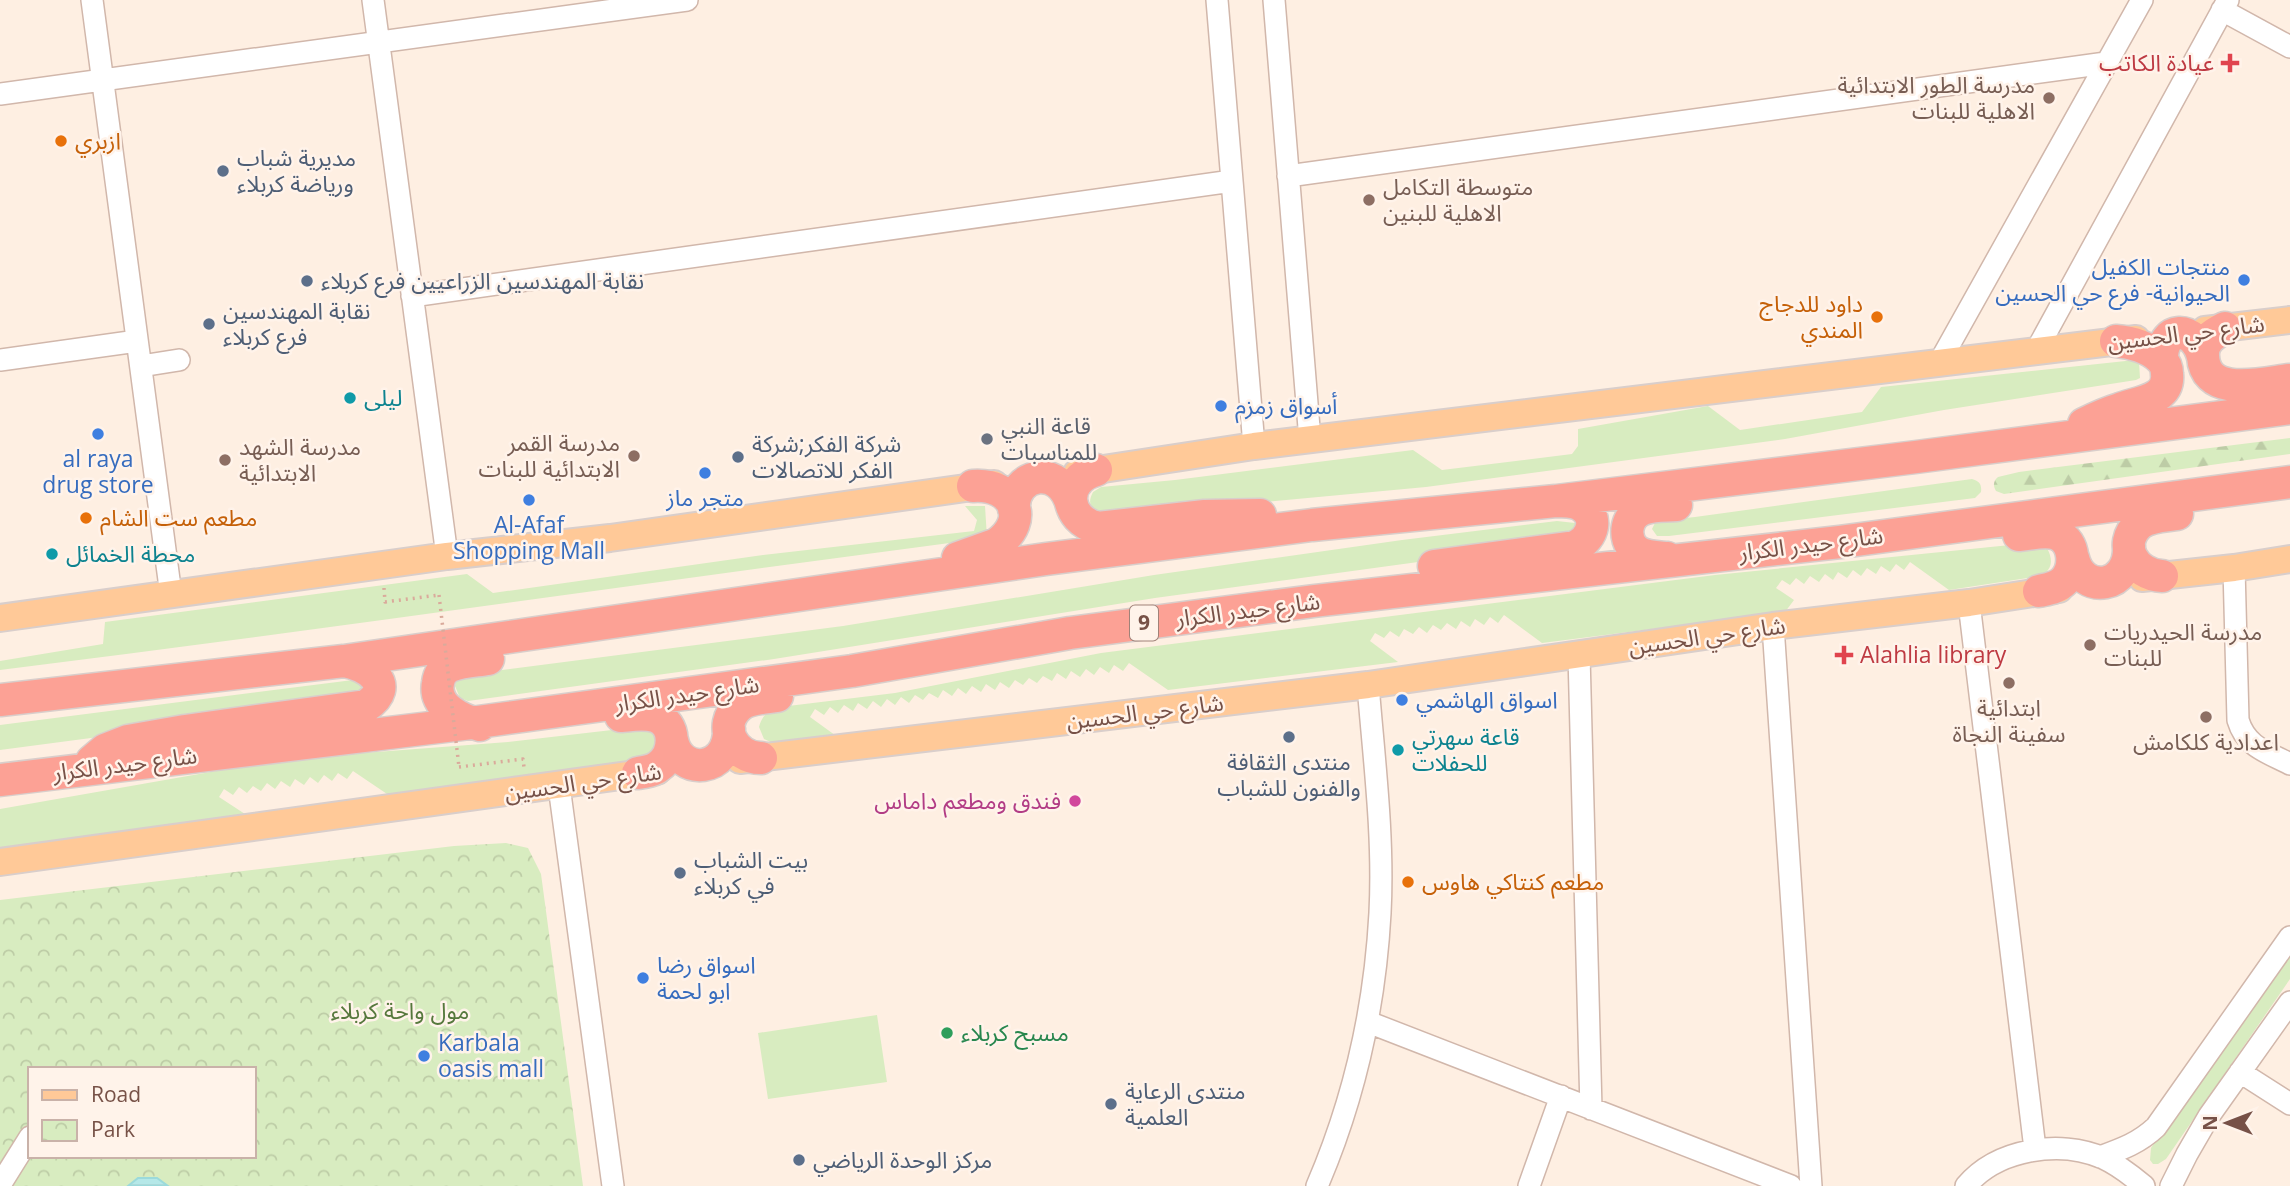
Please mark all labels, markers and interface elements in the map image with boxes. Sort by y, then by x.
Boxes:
place label: عيادة الكاتب [2099,46,2214,78]
marker: عيادة الكاتب [2220,53,2240,73]
place label: مدرسة الطور الابتدائية الاهلية للبنات [1837,68,2035,126]
marker: مدرسة الطور الابتدائية الاهلية للبنات [2041,90,2057,106]
place label: ازبري [75,124,121,158]
marker: ازبري [53,133,69,149]
place label: مديرية شباب ورياضة كربلاء [237,141,356,199]
marker: مديرية شباب ورياضة كربلاء [215,163,231,179]
place label: متوسطة التكامل الاهلية للبنين [1383,170,1533,228]
marker: متوسطة التكامل الاهلية للبنين [1361,192,1377,208]
place label: منتجات الكفيل الحيوانية- فرع حي الحسين [1995,250,2230,310]
place label: نقابة المهندسين الزراعيين فرع كربلاء [321,264,644,298]
marker: منتجات الكفيل الحيوانية- فرع حي الحسين [2236,272,2252,288]
marker: نقابة المهندسين الزراعيين فرع كربلاء [299,273,315,289]
place label: داود للدجاج المندي [1759,287,1863,347]
place label: نقابة المهندسين فرع كربلاء [223,294,371,354]
street label: شارع حي الحسين [2105,306,2267,360]
marker: داود للدجاج المندي [1869,309,1885,325]
marker: نقابة المهندسين فرع كربلاء [201,316,217,332]
place label: ليلى [364,381,402,413]
place label: أسواق زمزم [1235,389,1338,424]
marker: ليلى [342,390,358,406]
marker: أسواق زمزم [1213,398,1229,414]
place label: قاعة النبي للمناسبات [1001,409,1097,467]
marker: al raya drug store [90,426,106,442]
place label: مدرسة القمر الابتدائية للبنات [479,426,620,484]
place label: شركة الفكر;شركة الفكر للاتصالات [752,427,901,485]
place label: مدرسة الشهد الابتدائية [239,430,361,488]
marker: قاعة النبي للمناسبات [979,431,995,447]
place label: al raya drug store [42,442,154,500]
marker: مدرسة القمر الابتدائية للبنات [626,448,642,464]
marker: شركة الفكر;شركة الفكر للاتصالات [730,449,746,465]
marker: مدرسة الشهد الابتدائية [217,452,233,468]
marker: متجر ماز [697,465,713,481]
place label: متجر ماز [665,481,744,513]
marker: Al-Afaf Shopping Mall [521,492,537,508]
place label: مطعم ست الشام [100,501,257,536]
place label: Al-Afaf Shopping Mall [453,508,605,566]
marker: مطعم ست الشام [78,510,94,526]
street label: شارع حيدر الكرار [1736,518,1885,570]
place label: محطة الخمائل [66,537,195,569]
marker: محطة الخمائل [44,546,60,562]
street label: شارع حيدر الكرار [1173,584,1322,636]
road number: 9 [1130,606,1158,640]
street label: شارع حي الحسين [1626,608,1788,664]
place label: مدرسة الحيدريات للبنات [2104,615,2262,673]
marker: مدرسة الحيدريات للبنات [2082,637,2098,653]
place label: Alahlia library [1860,638,2007,670]
marker: Alahlia library [1834,645,1854,665]
street label: شارع حيدر الكرار [612,667,761,721]
marker: ابتدائية سفينة النجاة [2001,675,2017,691]
place label: اسواق الهاشمي [1416,683,1558,717]
street label: شارع حي الحسين [1064,685,1226,739]
place label: ابتدائية سفينة النجاة [1952,691,2066,749]
marker: اسواق الهاشمي [1394,692,1410,708]
marker: اعدادية كلكامش [2198,709,2214,725]
place label: قاعة سهرتي للحفلات [1412,720,1520,778]
place label: اعدادية كلكامش [2133,725,2279,757]
marker: منتدى الثقافة والفنون للشباب [1281,729,1297,745]
street label: شارع حيدر الكرار [50,738,199,790]
marker: قاعة سهرتي للحفلات [1390,742,1406,758]
place label: منتدى الثقافة والفنون للشباب [1217,745,1361,803]
street label: شارع حي الحسين [502,754,664,810]
place label: فندق ومطعم داماس [874,784,1061,818]
marker: فندق ومطعم داماس [1067,793,1083,809]
place label: بيت الشباب في كربلاء [694,843,808,903]
marker: بيت الشباب في كربلاء [672,865,688,881]
place label: مطعم كنتاكي هاوس [1422,865,1604,899]
marker: مطعم كنتاكي هاوس [1400,874,1416,890]
place label: اسواق رضا ابو لحمة [657,948,756,1006]
marker: اسواق رضا ابو لحمة [635,970,651,986]
park label: مول واحة كربلاء [331,994,469,1026]
place label: مسبح كربلاء [961,1016,1069,1050]
marker: مسبح كربلاء [939,1025,955,1041]
place label: Karbala oasis mall [438,1026,544,1084]
marker: Karbala oasis mall [416,1048,432,1064]
legend [28,1067,256,1158]
place label: منتدى الرعاية العلمية [1125,1074,1246,1132]
text: Road [91,1080,141,1108]
north arrow [2192,1088,2262,1158]
marker: منتدى الرعاية العلمية [1103,1096,1119,1112]
text: Park [91,1115,135,1143]
text: N [2197,1115,2223,1131]
place label: مركز الوحدة الرياضي [813,1143,992,1177]
marker: مركز الوحدة الرياضي [791,1152,807,1168]

